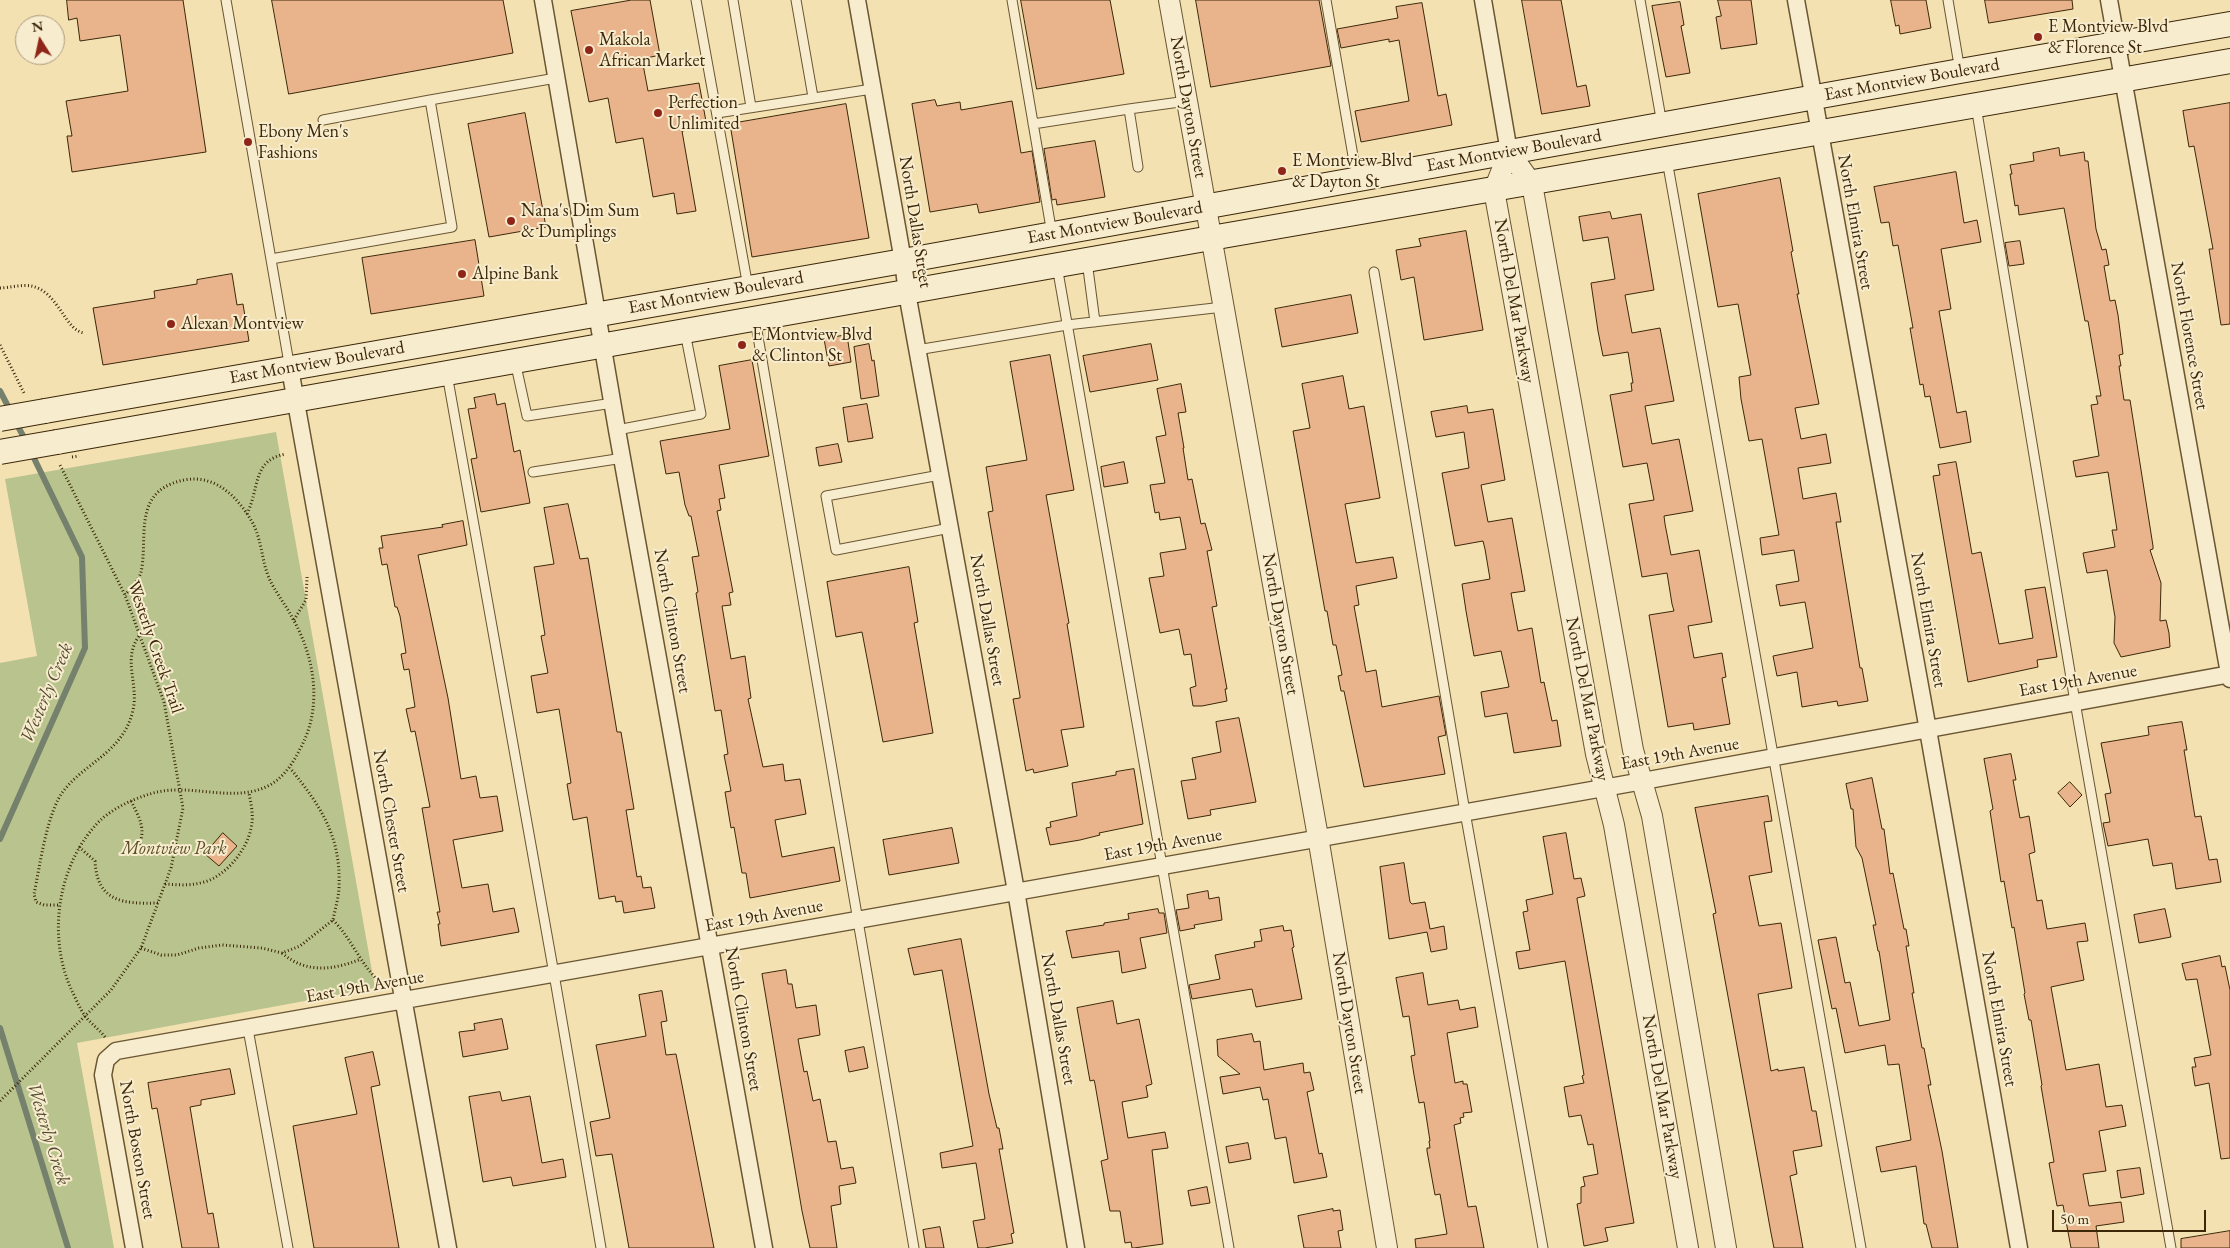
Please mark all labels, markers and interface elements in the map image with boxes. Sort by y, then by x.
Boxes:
north arrow [15,15,65,65]
text: N [30,16,45,36]
place label: E Montview Blvd & Florence St [2048,16,2168,58]
place label: Makola African Market [599,29,705,72]
marker: E Montview Blvd & Florence St [2032,31,2044,43]
street label: North Dayton Street [1165,35,1211,179]
marker: Makola African Market [583,44,595,56]
street label: East Montview Boulevard [1823,54,2001,106]
place label: Perfection Unlimited [668,92,740,134]
marker: Perfection Unlimited [652,107,664,119]
place label: Ebony Men's Fashions [258,121,348,163]
street label: East Montview Boulevard [1425,125,1603,177]
marker: Ebony Men's Fashions [242,136,254,148]
place label: E Montview Blvd & Dayton St [1292,150,1412,192]
street label: North Elmira Street [1832,153,1878,291]
street label: North Dallas Street [894,155,936,289]
marker: E Montview Blvd & Dayton St [1276,165,1288,177]
street label: East Montview Boulevard [1026,197,1204,249]
place label: Nana's Dim Sum & Dumplings [521,200,640,242]
marker: Nana's Dim Sum & Dumplings [505,215,517,227]
street label: North Del Mar Parkway [1489,217,1539,385]
street label: North Florence Street [2165,260,2213,412]
place label: Alpine Bank [472,263,558,285]
street label: East Montview Boulevard [627,267,805,319]
marker: Alpine Bank [456,268,468,280]
place label: Alexan Montview [181,313,304,335]
marker: Alexan Montview [165,318,177,330]
place label: E Montview Blvd & Clinton St [752,324,872,366]
street label: East Montview Boulevard [228,337,406,389]
marker: E Montview Blvd & Clinton St [736,339,748,351]
street label: North Clinton Street [649,547,695,695]
street label: North Elmira Street [1905,551,1951,689]
street label: North Dayton Street [1257,552,1303,696]
street label: North Dallas Street [965,553,1009,687]
street label: Westerly Creek Trail [122,578,188,716]
street label: North Del Mar Parkway [1561,615,1613,783]
water label: Westerly Creek [16,640,78,746]
street label: East 19th Avenue [2017,660,2139,702]
street label: East 19th Avenue [1619,733,1741,775]
street label: North Chester Street [368,748,414,894]
street label: East 19th Avenue [1102,824,1224,866]
park label: Montview Park [121,838,227,860]
street label: East 19th Avenue [703,895,825,937]
street label: North Clinton Street [720,945,766,1093]
street label: North Elmira Street [1976,950,2022,1088]
street label: North Dayton Street [1327,951,1371,1095]
street label: North Dallas Street [1036,952,1080,1086]
street label: East 19th Avenue [304,966,426,1008]
street label: North Del Mar Parkway [1637,1013,1687,1181]
street label: North Boston Street [114,1079,160,1221]
water label: Westerly Creek [22,1080,74,1188]
scale bar [2055,1200,2209,1232]
text: 50 m [2060,1209,2089,1228]

